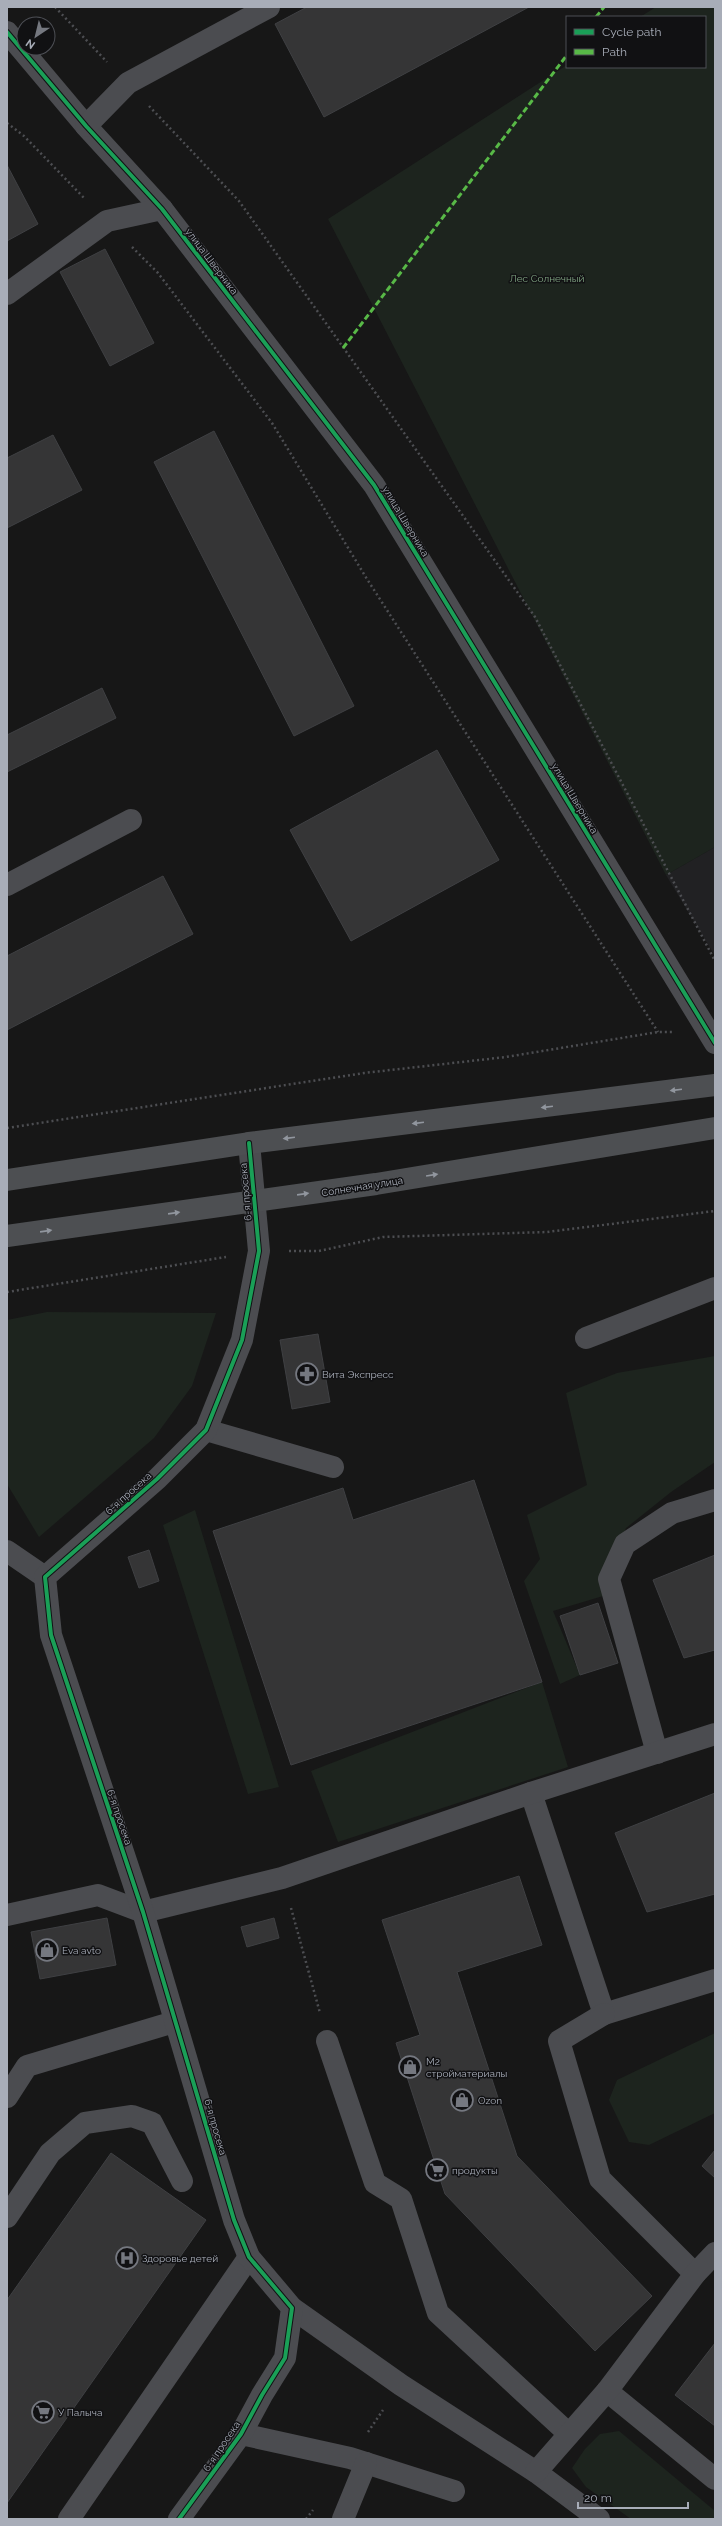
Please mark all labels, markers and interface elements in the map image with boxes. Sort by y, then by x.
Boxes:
north arrow [16,16,56,56]
legend [566,16,706,68]
text: Cycle path [602,25,661,39]
text: N [23,36,38,52]
text: Path [602,45,627,59]
street label: улица Шверника [183,226,240,297]
park label: Лес Солнечный [509,273,585,284]
street label: улица Шверника [380,484,431,558]
street label: улица Шверника [549,761,600,835]
one-way arrow [670,1087,682,1093]
one-way arrow [541,1103,553,1110]
one-way arrow [412,1120,424,1126]
one-way arrow [283,1135,295,1141]
street label: 6-я просека [238,1163,253,1221]
one-way arrow [425,1172,438,1178]
street label: Солнечная улица [321,1175,404,1198]
one-way arrow [297,1191,309,1197]
one-way arrow [168,1210,180,1216]
one-way arrow [40,1228,52,1234]
pharmacy icon: Вита Экспресс [294,1361,320,1387]
place label: Вита Экспресс [322,1369,394,1380]
street label: 6-я просека [103,1470,153,1517]
street label: 6-я просека [105,1788,134,1846]
shop icon: Eva avto [34,1937,60,1963]
place label: Eva avto [62,1945,101,1956]
shop icon: М2 стройматериалы [397,2054,423,2080]
place label: М2 стройматериалы [426,2056,508,2079]
shop icon: Ozon [449,2087,475,2113]
place label: Ozon [478,2095,502,2106]
street label: 6-я просека [202,2098,229,2156]
supermarket icon: продукты [424,2157,450,2183]
place label: продукты [452,2165,498,2176]
hospital icon: Здоровье детей [114,2245,140,2271]
place label: Здоровье детей [142,2253,218,2264]
supermarket icon: У Палыча [30,2399,56,2425]
place label: У Палыча [58,2407,102,2418]
street label: 6-я просека [201,2419,242,2473]
scale bar [578,2484,688,2510]
text: 20 m [584,2491,612,2505]

